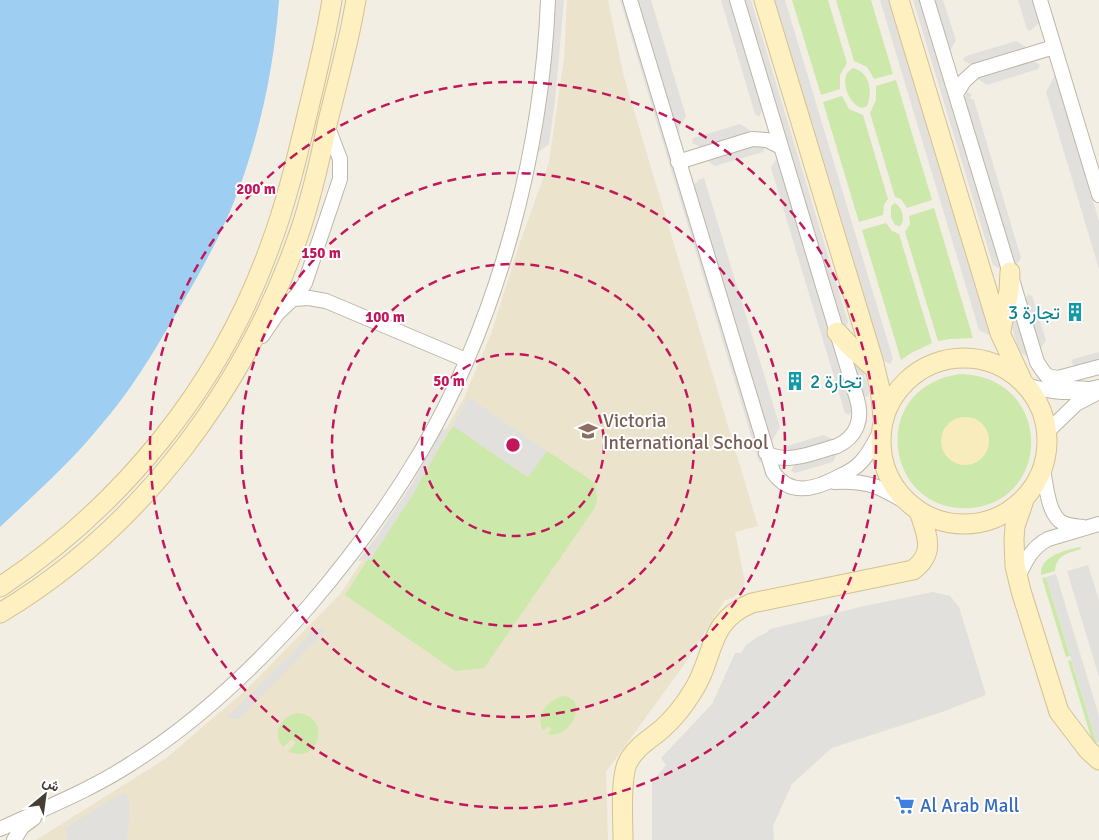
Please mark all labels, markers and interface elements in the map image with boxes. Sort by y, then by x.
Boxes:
text: 200 m [236,180,276,198]
text: 150 m [301,244,341,262]
place label: تجارة 3 [1008,301,1060,325]
building icon: تجارة 3 [1064,301,1086,323]
text: 100 m [365,308,405,326]
building icon: تجارة 2 [784,370,806,392]
place label: تجارة 2 [810,370,862,394]
text: 50 m [433,372,465,390]
place label: Victoria International School [603,409,769,455]
school or university icon: Victoria International School [577,420,599,442]
centre of rings [504,436,522,454]
north arrow [20,770,70,820]
text: ش [40,773,63,796]
supermarket icon: Al Arab Mall [894,794,916,816]
place label: Al Arab Mall [920,794,1019,818]

